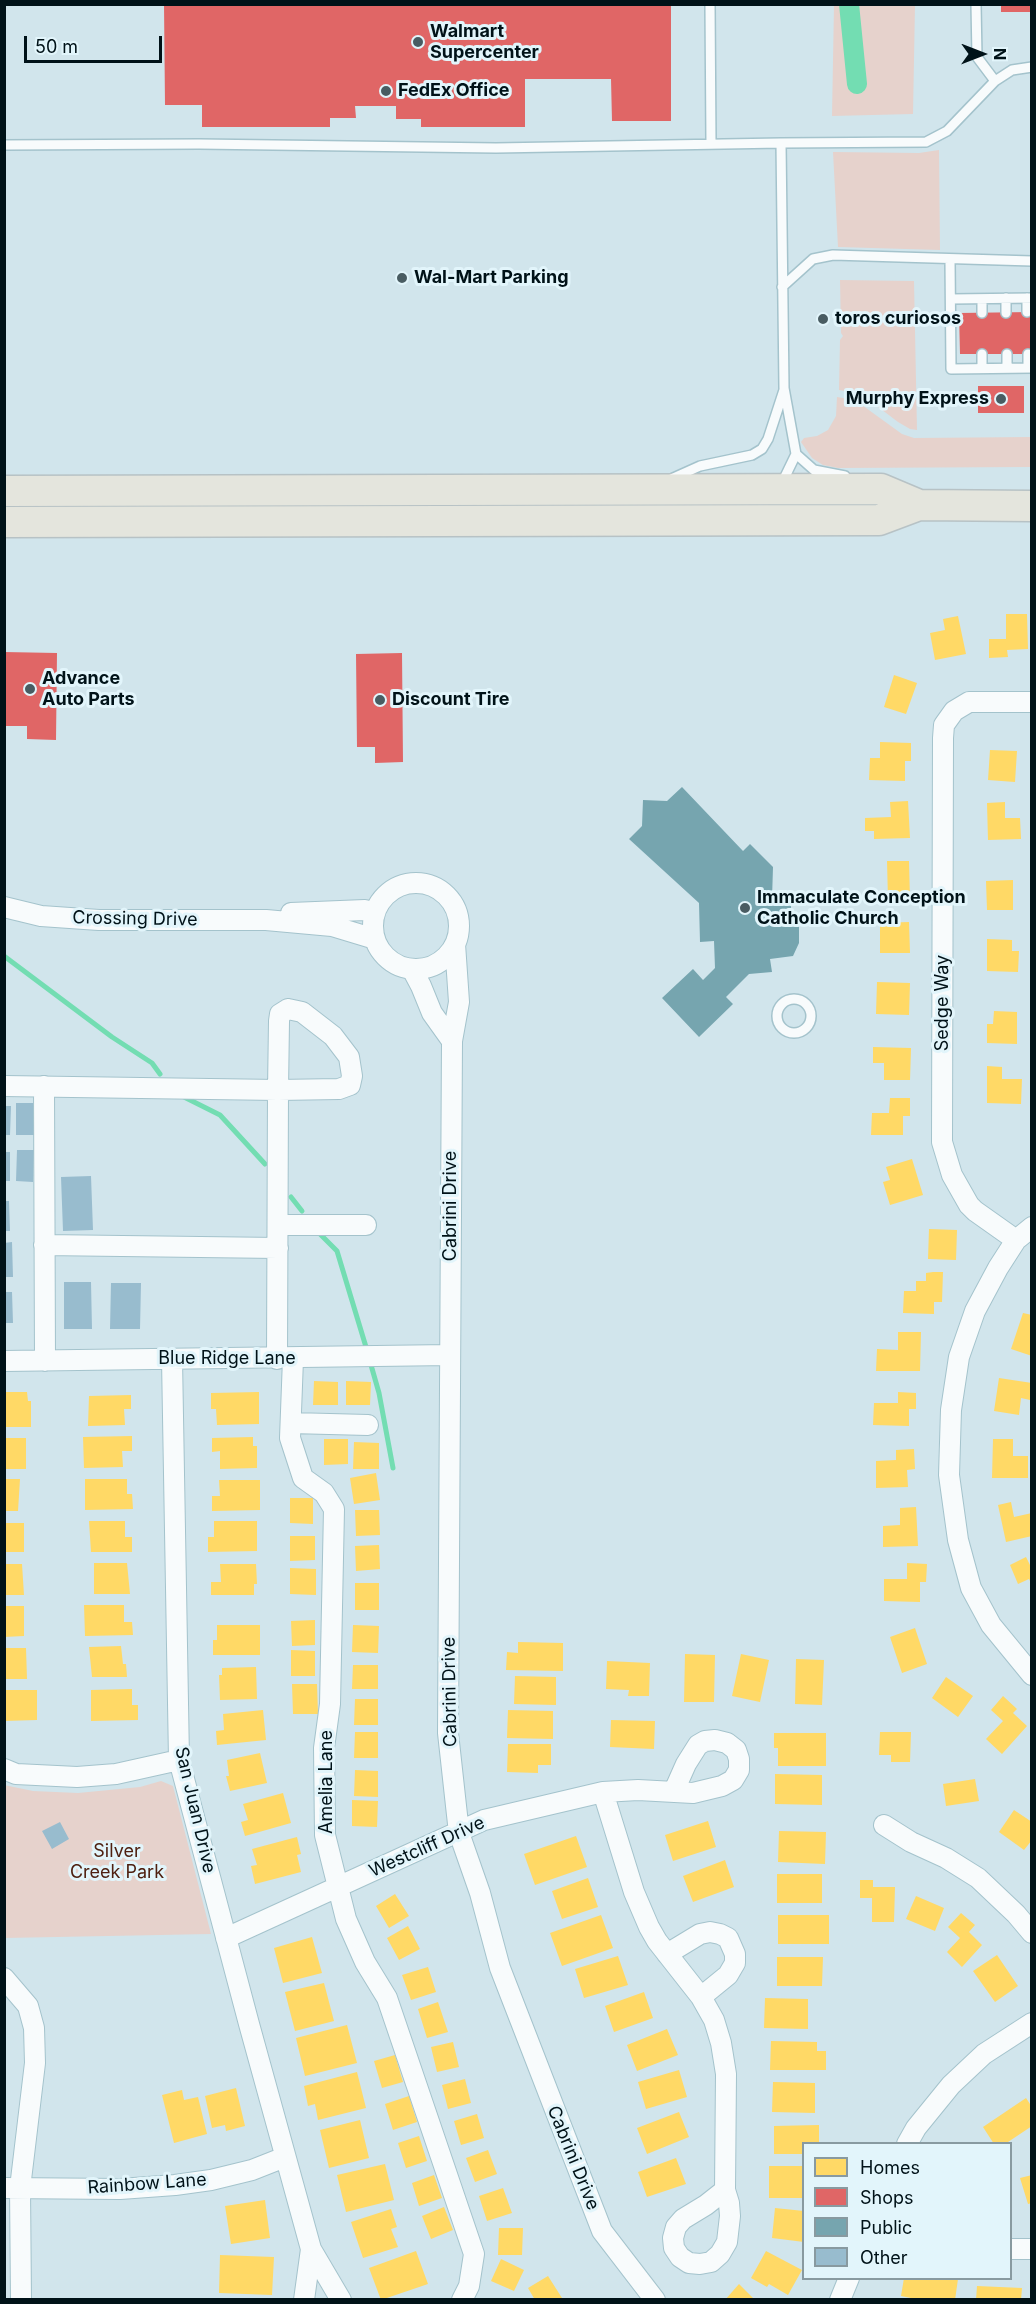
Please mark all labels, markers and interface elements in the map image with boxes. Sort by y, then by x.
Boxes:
place label: Walmart Supercenter [430,21,539,63]
scale bar [27,24,165,62]
north arrow [952,24,1012,84]
marker: Walmart Supercenter [411,35,425,49]
text: 50 m [35,36,78,57]
text: N [990,48,1010,60]
place label: FedEx Office [398,80,510,102]
marker: FedEx Office [379,84,393,98]
place label: Wal-Mart Parking [414,267,569,289]
marker: Wal-Mart Parking [395,271,409,285]
place label: toros curiosos [835,308,961,330]
marker: toros curiosos [816,312,830,326]
place label: Murphy Express [846,388,989,410]
marker: Murphy Express [994,392,1008,406]
place label: Advance Auto Parts [42,668,134,710]
marker: Advance Auto Parts [23,682,37,696]
place label: Discount Tire [392,689,509,711]
marker: Discount Tire [373,693,387,707]
place label: Immaculate Conception Catholic Church [757,887,966,930]
marker: Immaculate Conception Catholic Church [738,901,752,915]
street label: Crossing Drive [72,907,198,931]
street label: Sedge Way [932,955,954,1051]
street label: Cabrini Drive [440,1151,462,1261]
street label: Blue Ridge Lane [158,1348,296,1370]
street label: Cabrini Drive [438,1637,462,1747]
street label: Amelia Lane [316,1730,338,1834]
street label: San Juan Drive [170,1745,220,1875]
street label: Westcliff Drive [366,1812,488,1882]
park label: Silver Creek Park [70,1841,164,1884]
street label: Cabrini Drive [542,2103,604,2213]
legend [802,2142,1012,2280]
text: Homes [860,2157,920,2178]
street label: Rainbow Lane [87,2169,207,2199]
text: Shops [860,2187,914,2208]
text: Public [860,2217,912,2238]
text: Other [860,2247,908,2268]

